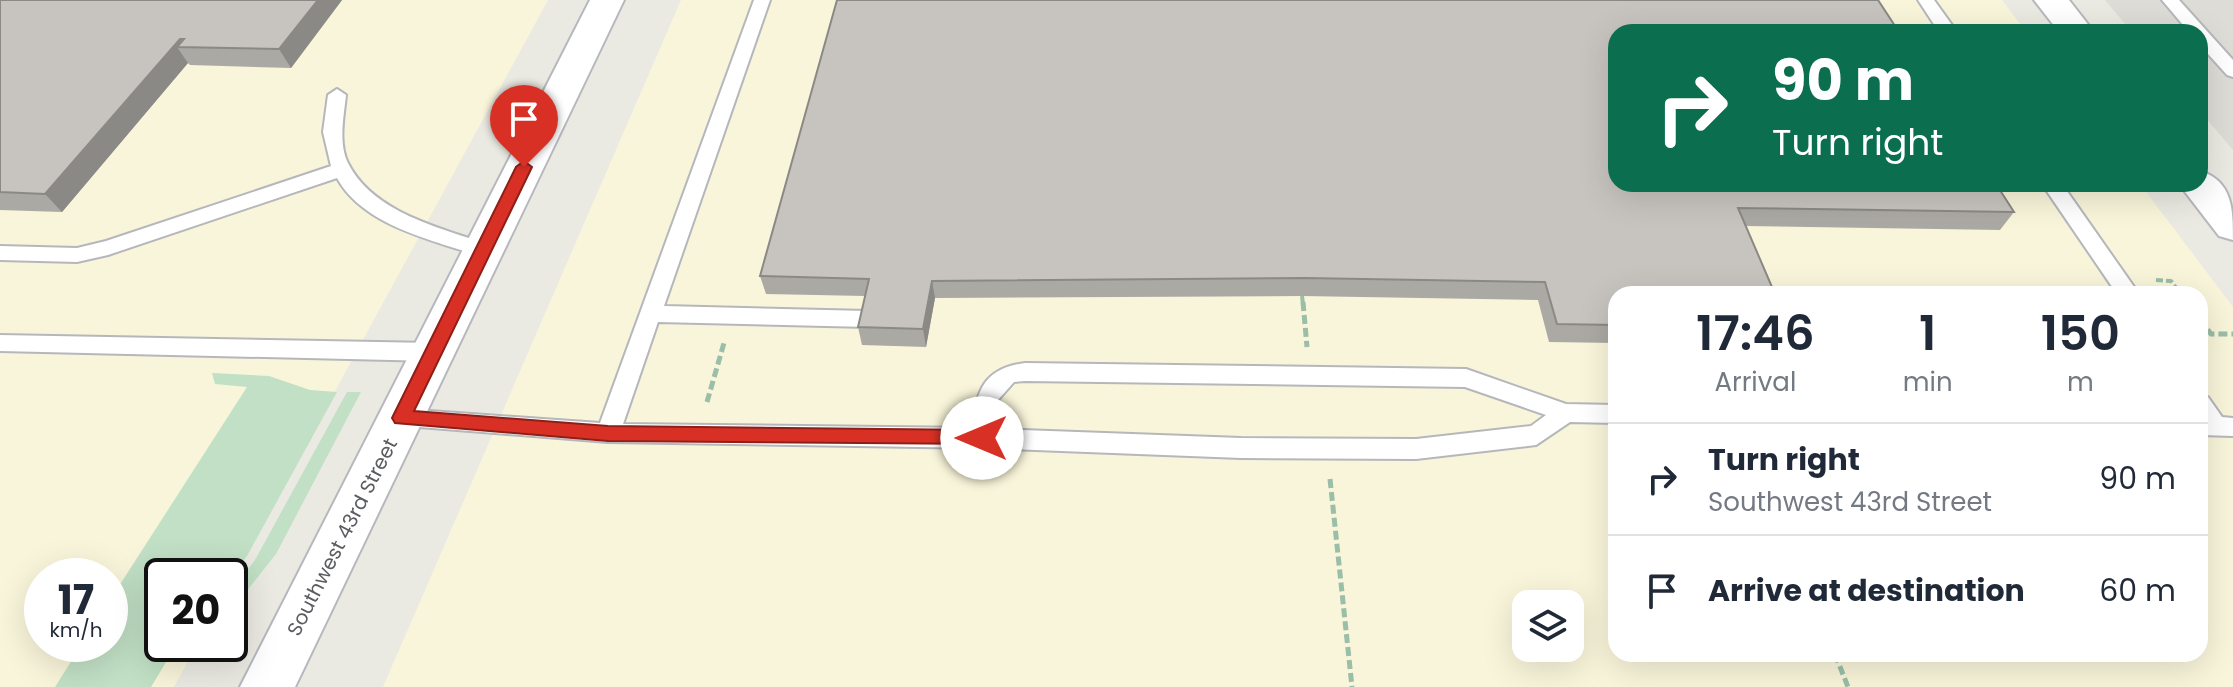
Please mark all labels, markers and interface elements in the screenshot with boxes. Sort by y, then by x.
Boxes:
text: 90 m [1772,41,1914,120]
icon: right [1640,56,1744,160]
pin [490,85,558,167]
icon: arrive [502,97,546,141]
text: Turn right [1772,117,1943,168]
text: 17:46 [1696,300,1815,367]
text: 1 [1919,300,1936,367]
text: 150 [2041,300,2120,367]
text: Arrival [1714,364,1796,400]
text: min [1903,364,1953,400]
text: m [2067,364,2094,400]
position arrow [940,396,1024,480]
street label: Southwest 43rd Street [280,433,404,641]
text: Turn right [1708,438,1860,481]
icon: right [1640,457,1684,501]
text: 90 m [2099,457,2176,500]
text: Southwest 43rd Street [1708,484,1992,520]
speed limit sign: 20 [144,558,248,662]
icon: arrive [1640,569,1684,613]
text: Arrive at destination [1708,569,2025,612]
text: 60 m [2099,569,2176,612]
text: 17 [58,572,94,628]
map controls [1512,590,1584,662]
button: layers [1512,590,1584,662]
text: km/h [49,616,103,644]

